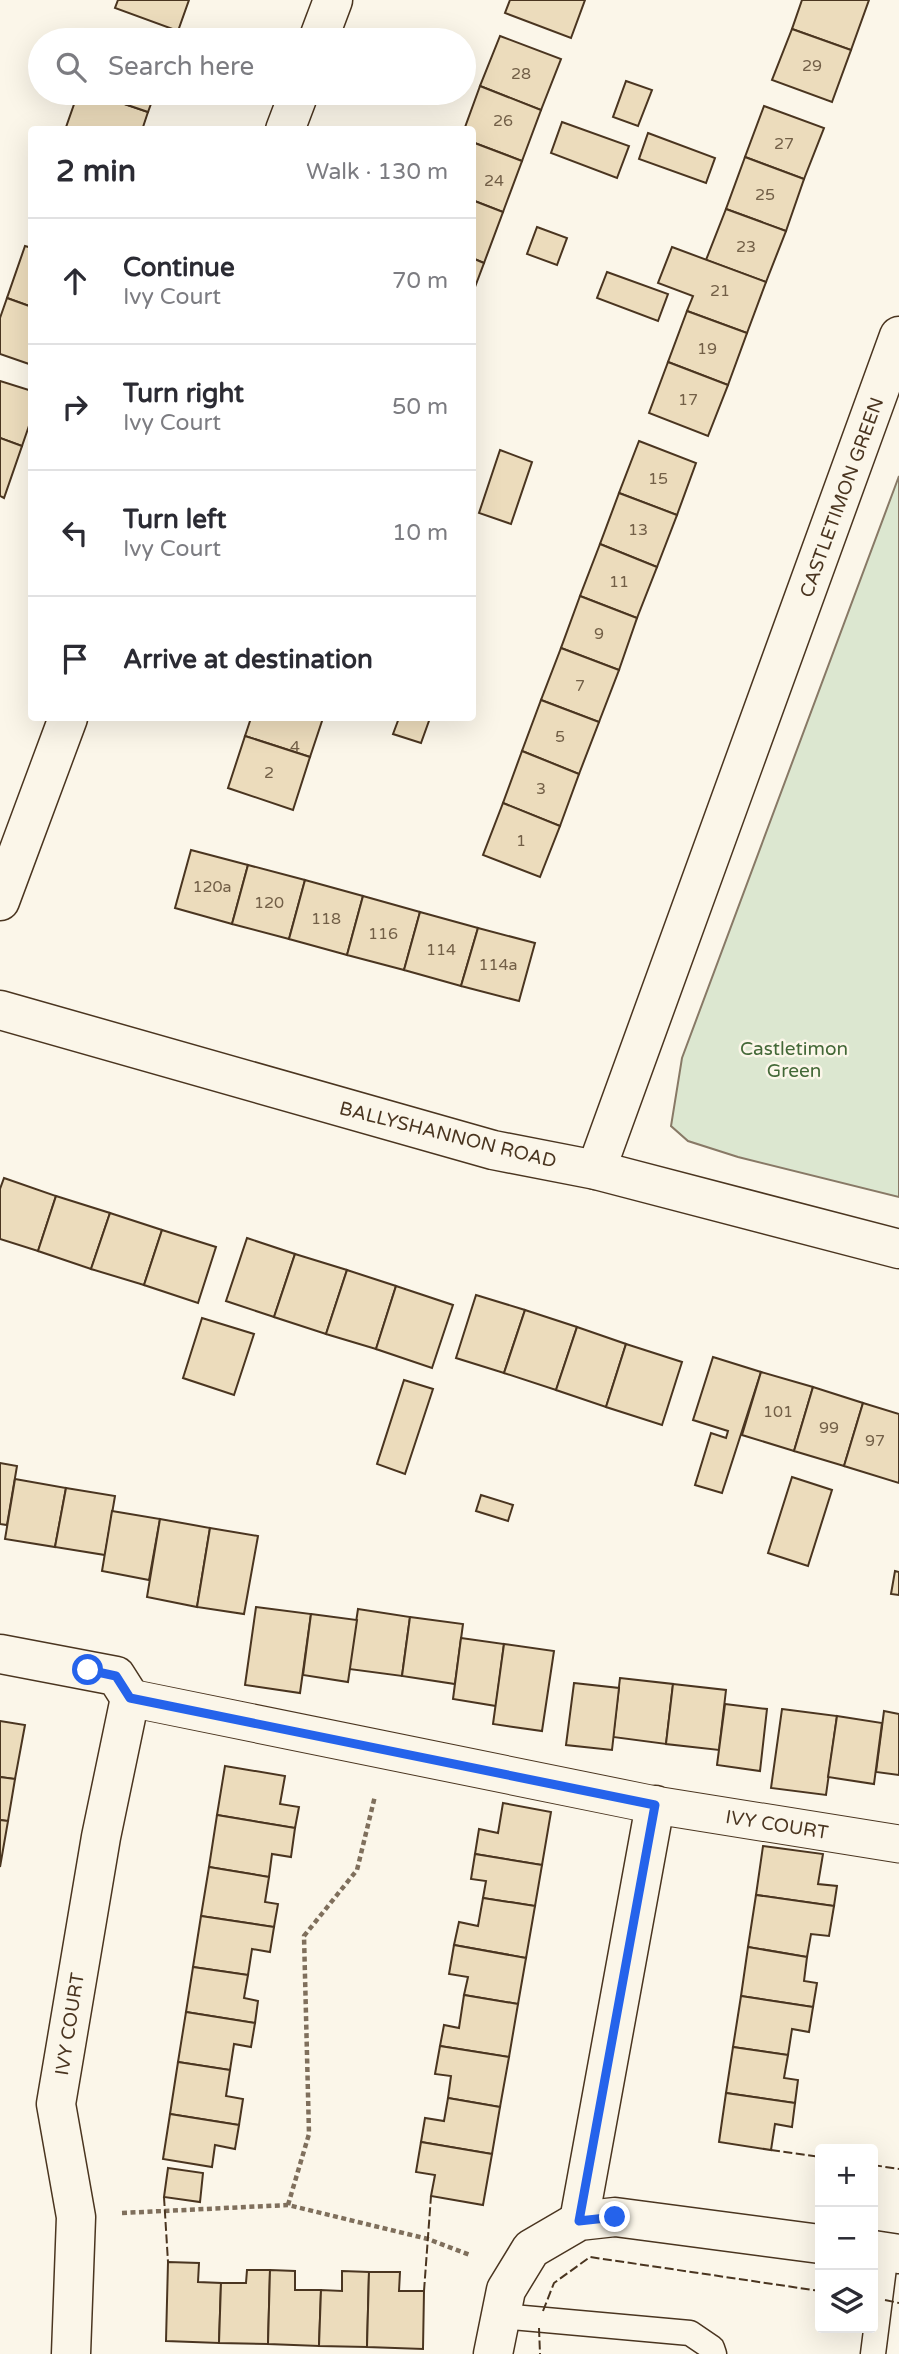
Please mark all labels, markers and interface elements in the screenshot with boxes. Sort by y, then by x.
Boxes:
search box [28,28,476,105]
icon: search [52,48,90,86]
text: Search here [108,51,254,82]
house number: 29 [802,56,822,76]
house number: 28 [511,64,531,84]
house number: 26 [493,111,513,131]
house number: 27 [774,134,794,154]
text: 2 min [56,153,136,190]
text: Walk · 130 m [306,158,448,186]
house number: 24 [484,171,504,191]
house number: 25 [755,185,775,205]
house number: 23 [736,237,756,257]
text: Continue [123,252,235,283]
icon: ahead [56,262,94,300]
text: 70 m [392,267,448,295]
house number: 21 [710,281,730,301]
text: Ivy Court [123,283,221,311]
house number: 19 [697,339,717,359]
text: Turn right [123,378,244,409]
icon: right [56,388,94,426]
house number: 17 [678,390,698,410]
text: 50 m [392,393,448,421]
street label: CASTLETIMON GREEN [795,394,888,600]
text: Ivy Court [123,409,221,437]
house number: 15 [648,469,668,489]
text: Turn left [123,504,226,535]
icon: left [56,514,94,552]
text: 10 m [392,519,448,547]
house number: 13 [628,520,648,540]
text: Ivy Court [123,535,221,563]
house number: 11 [609,572,629,592]
house number: 9 [594,624,604,644]
icon: arrive [56,640,94,678]
text: Arrive at destination [123,644,373,675]
house number: 7 [575,676,585,696]
house number: 5 [555,727,565,747]
house number: 4 [290,737,300,757]
house number: 2 [264,763,274,783]
house number: 3 [536,779,546,799]
house number: 1 [516,831,526,851]
house number: 120a [192,877,232,897]
house number: 120 [254,893,284,913]
house number: 118 [311,909,341,929]
house number: 116 [368,924,398,944]
house number: 114 [426,940,456,960]
house number: 114a [478,955,518,975]
park label: Castletimon Green [740,1038,848,1082]
street label: BALLYSHANNON ROAD [337,1097,559,1173]
house number: 101 [763,1402,793,1422]
house number: 99 [819,1418,839,1438]
house number: 97 [865,1431,885,1451]
route start [72,1654,103,1685]
street label: IVY COURT [724,1806,830,1844]
street label: IVY COURT [51,1971,89,2077]
map controls [815,2144,878,2333]
button: + [815,2144,878,2207]
route end [599,2201,630,2232]
button: − [815,2207,878,2270]
button: layers [815,2270,878,2333]

